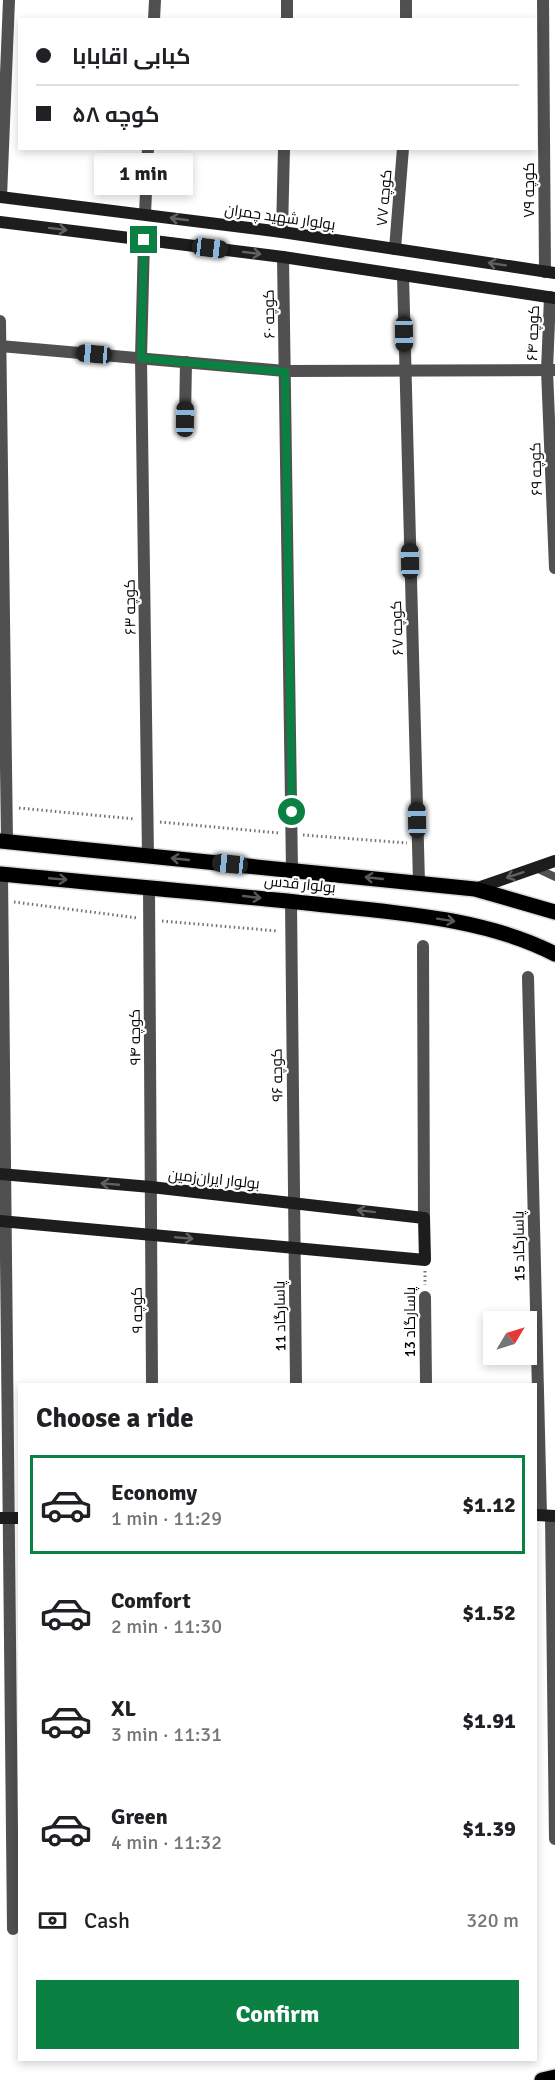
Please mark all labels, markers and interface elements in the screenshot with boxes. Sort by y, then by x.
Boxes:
text: کبابی اقابابا [72,43,191,70]
text: کوچه ۵۸ [72,101,159,128]
callout: 1 min [94,153,194,195]
text: 1 min [119,161,168,186]
street label: کوچه ۷۹ [520,162,539,218]
street label: کوچه ۷۷ [373,169,396,227]
street label: بولوار شهید چمران [223,200,337,235]
one-way arrow [170,213,190,224]
one-way arrow [48,224,67,235]
route end [130,226,157,253]
car [191,237,229,259]
one-way arrow [241,248,261,259]
one-way arrow [488,259,508,270]
street label: کوچه ۶۰ [260,289,279,339]
street label: کوچه ۶۴ [523,305,544,361]
car [395,316,413,352]
car [75,343,113,365]
car [176,401,194,437]
street label: کوچه ۶۹ [526,442,547,496]
car [401,543,419,579]
street label: کوچه ۶۳ [121,579,140,635]
street label: کوچه ۶۷ [387,600,408,656]
route start [278,798,305,825]
car [408,802,426,838]
one-way arrow [171,853,191,864]
car [211,853,249,875]
street label: بولوار قدس [263,871,337,898]
one-way arrow [506,871,525,882]
one-way arrow [365,872,385,883]
one-way arrow [48,874,68,885]
one-way arrow [242,892,262,903]
one-way arrow [436,915,455,926]
street label: کوچه ۹۴ [126,1009,145,1065]
street label: کوچه ۹۶ [268,1048,287,1102]
street label: بولوار ایران‌زمین [167,1165,261,1194]
one-way arrow [100,1178,120,1189]
one-way arrow [357,1205,377,1216]
street label: پاسارگاد 15 [509,1211,530,1281]
one-way arrow [173,1233,193,1244]
street label: پاسارگاد 11 [270,1281,291,1351]
street label: کوچه ۹ [128,1287,147,1333]
street label: پاسارگاد 13 [401,1287,420,1357]
north arrow [483,1311,537,1365]
map controls [483,1311,537,1365]
text: Choose a ride [36,1402,194,1435]
icon: car [39,1478,93,1532]
text: Economy [111,1479,197,1506]
text: $1.12 [462,1491,516,1518]
text: 1 min · 11:29 [111,1506,222,1531]
icon: car [39,1586,93,1640]
text: Comfort [111,1587,191,1614]
text: $1.52 [462,1599,516,1626]
text: 2 min · 11:30 [111,1614,222,1639]
icon: car [39,1694,93,1748]
text: XL [111,1695,136,1722]
text: $1.91 [462,1707,516,1734]
text: 3 min · 11:31 [111,1722,222,1747]
icon: car [39,1802,93,1856]
text: Green [111,1803,168,1830]
text: $1.39 [462,1815,516,1842]
text: 4 min · 11:32 [111,1830,222,1855]
icon: cash [36,1904,69,1937]
text: Cash [84,1907,130,1934]
text: 320 m [466,1908,519,1933]
button: Confirm [36,1980,519,2049]

